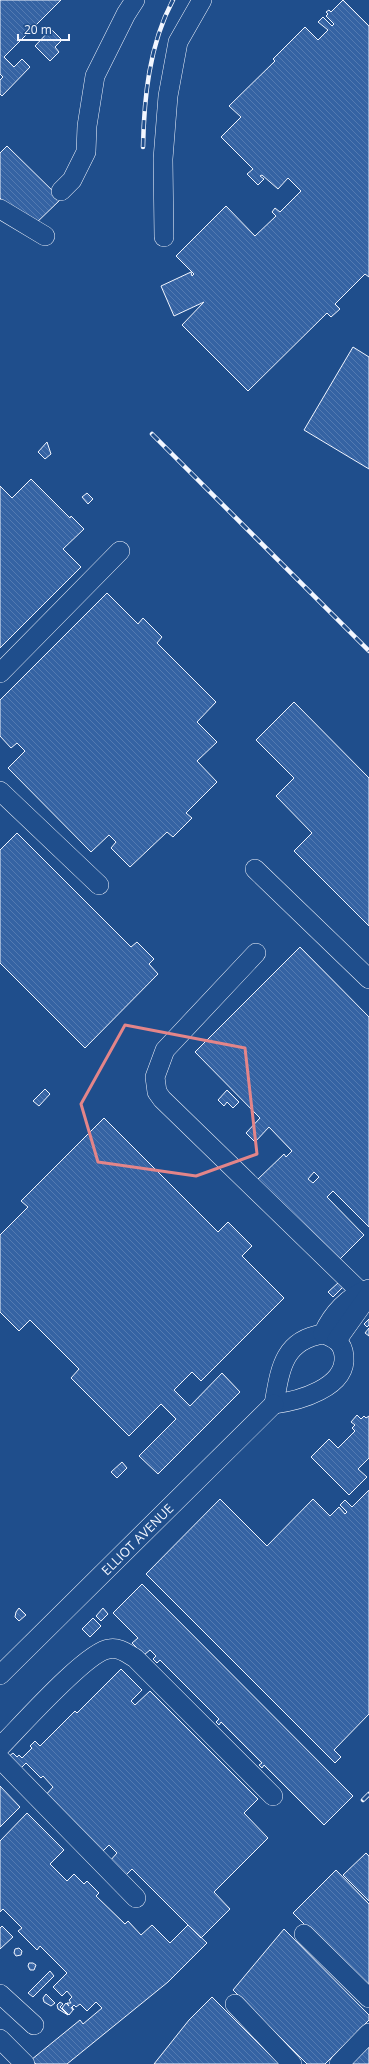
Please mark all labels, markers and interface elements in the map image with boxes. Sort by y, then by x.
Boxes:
scale bar [18,16,69,42]
text: 20 m [24,21,52,38]
street label: ELLIOT AVENUE [97,1500,177,1579]

